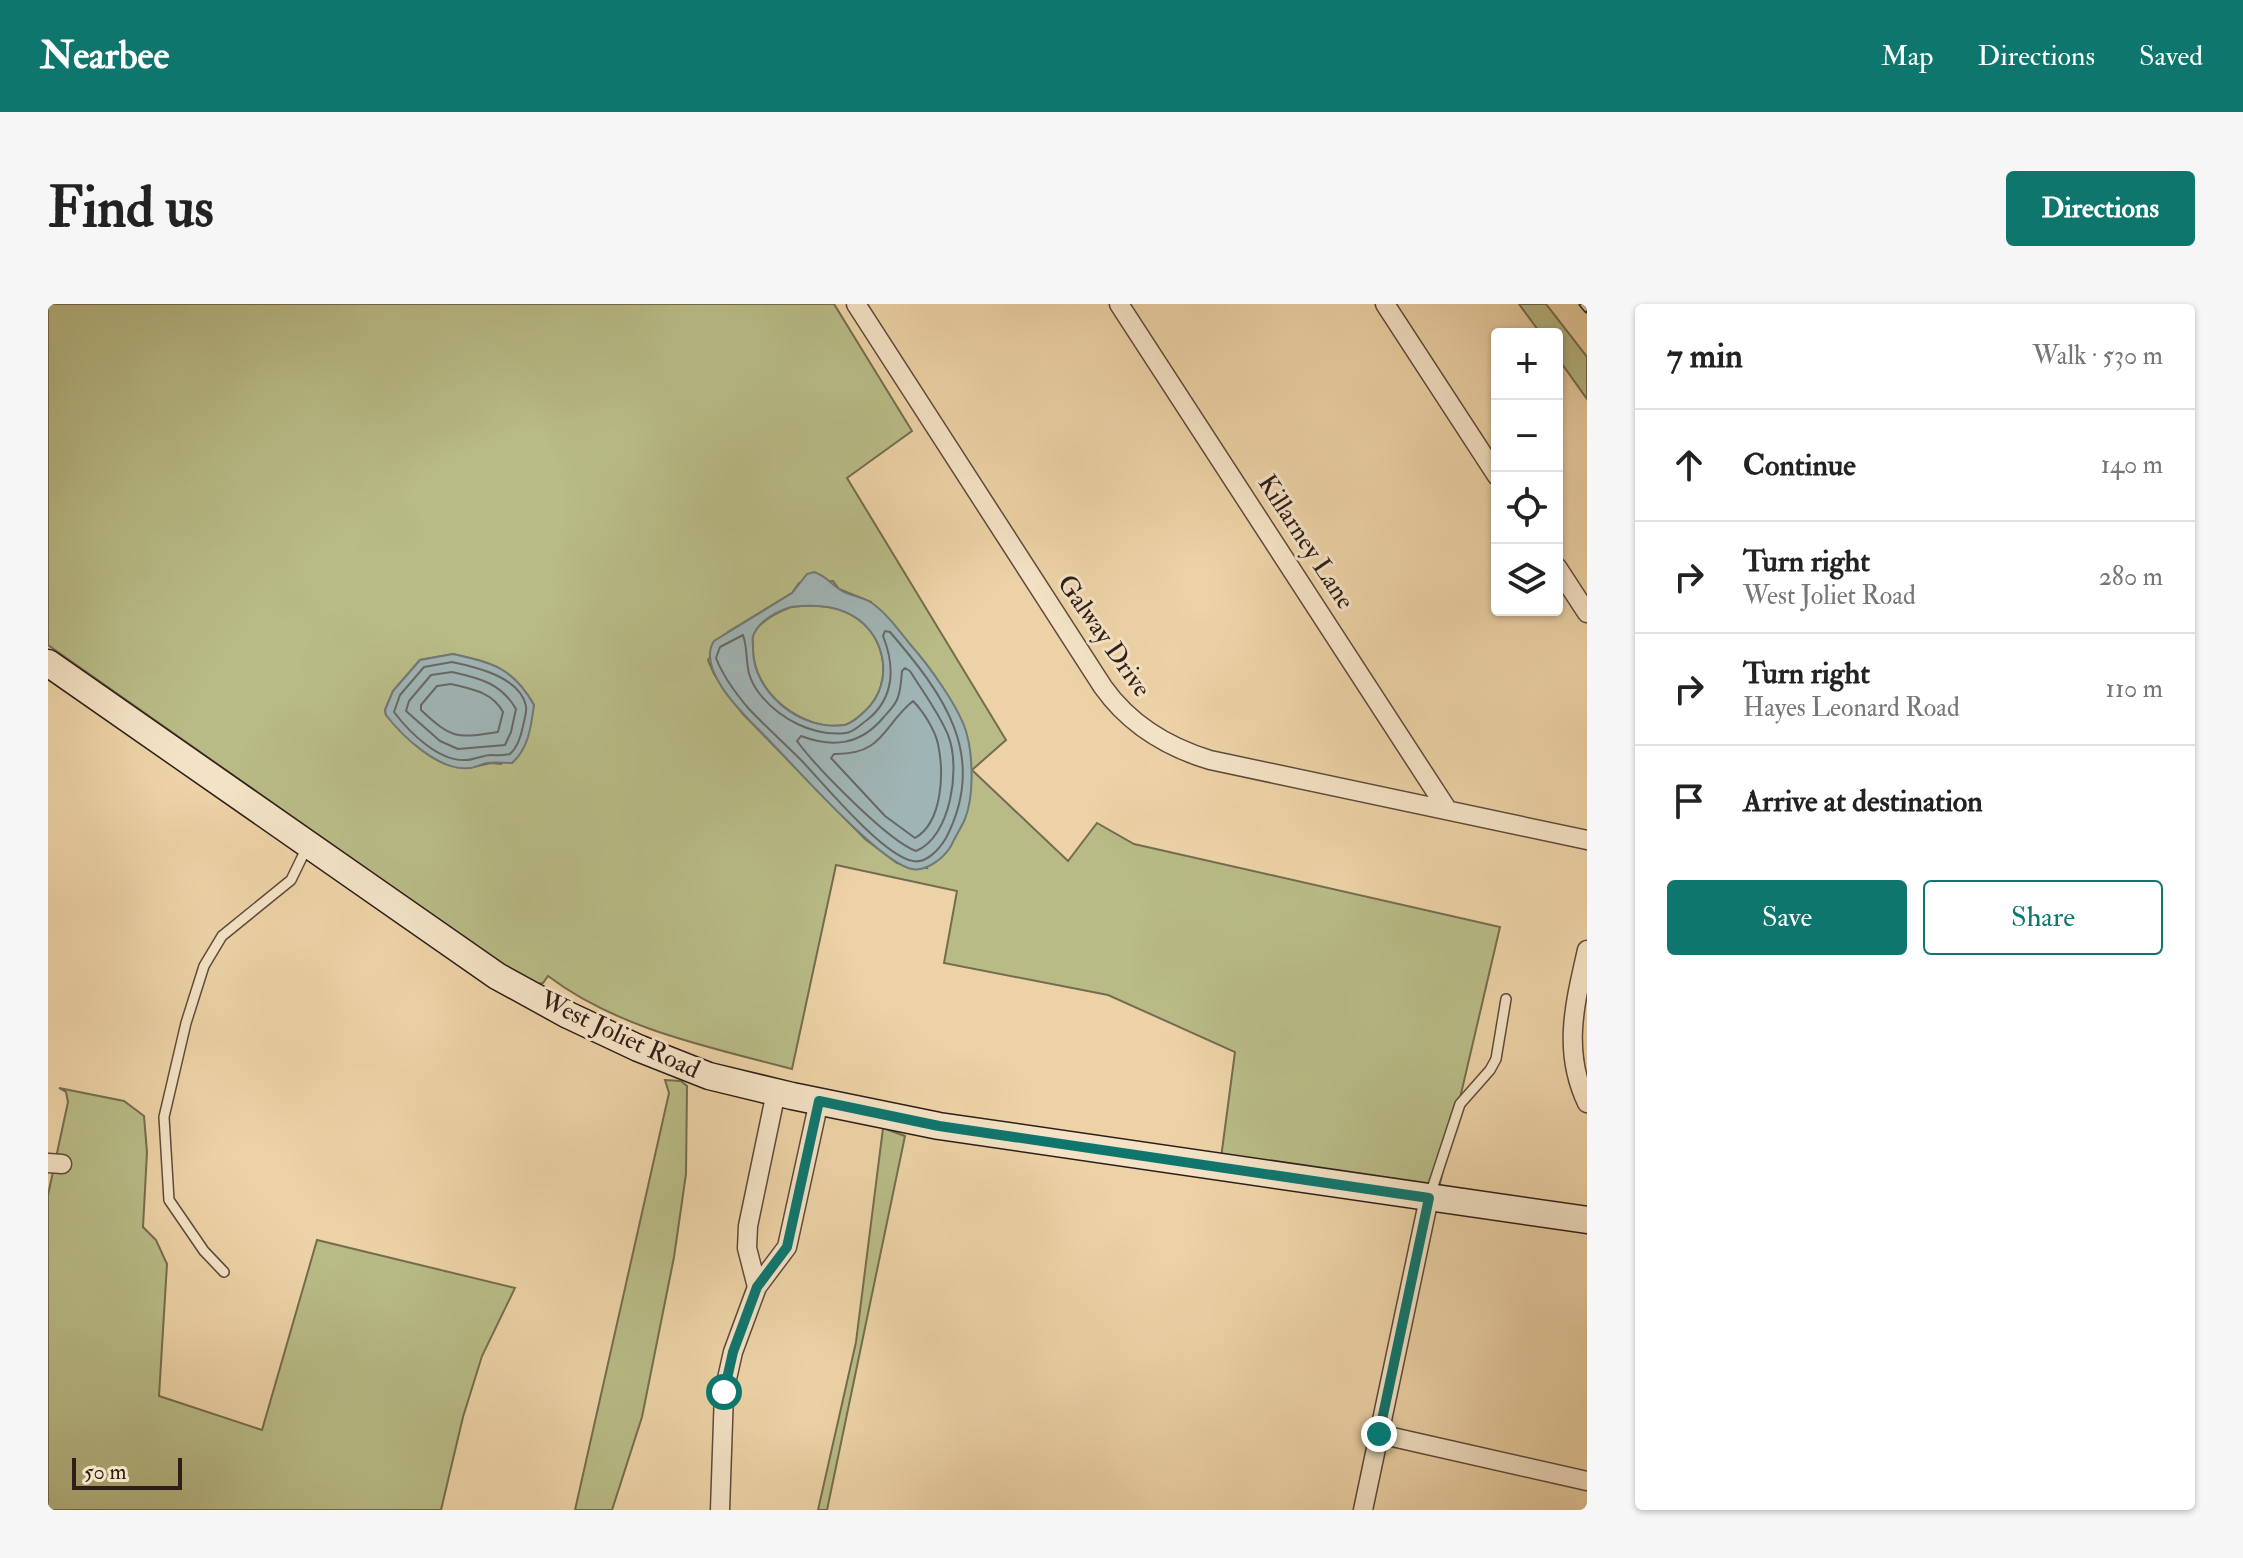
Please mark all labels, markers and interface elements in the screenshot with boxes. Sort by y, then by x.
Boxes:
text: Nearbee [40,32,169,80]
text: Map [1881,39,1934,74]
text: Directions [1978,39,2095,74]
text: Saved [2139,39,2203,74]
button: Directions [2006,171,2195,246]
text: Find us [48,173,214,244]
map controls [1491,328,1563,616]
button: + [1491,328,1563,400]
text: 7 min [1667,335,1743,378]
text: Walk · 530 m [2033,340,2163,372]
button: − [1491,400,1563,472]
icon: ahead [1667,443,1711,487]
text: Continue [1743,447,1856,484]
text: 140 m [2101,449,2163,481]
street label: Killarney Lane [1251,469,1361,615]
button: locate [1491,472,1563,544]
text: Turn right [1743,543,1870,580]
button: layers [1491,544,1563,616]
icon: right [1667,555,1711,599]
text: 280 m [2099,561,2163,593]
street label: Galway Drive [1050,569,1158,703]
text: West Joliet Road [1743,580,1916,612]
text: Turn right [1743,655,1870,692]
icon: right [1667,667,1711,711]
text: 110 m [2106,673,2163,705]
text: Hayes Leonard Road [1743,692,1960,724]
icon: arrive [1667,779,1711,823]
text: Arrive at destination [1743,783,1983,820]
button: Save [1667,880,1907,955]
button: Share [1923,880,2163,955]
street label: West Joliet Road [534,984,705,1086]
route start [706,1374,742,1410]
route end [1361,1416,1397,1452]
scale bar [72,1454,182,1490]
text: 50 m [84,1458,126,1486]

